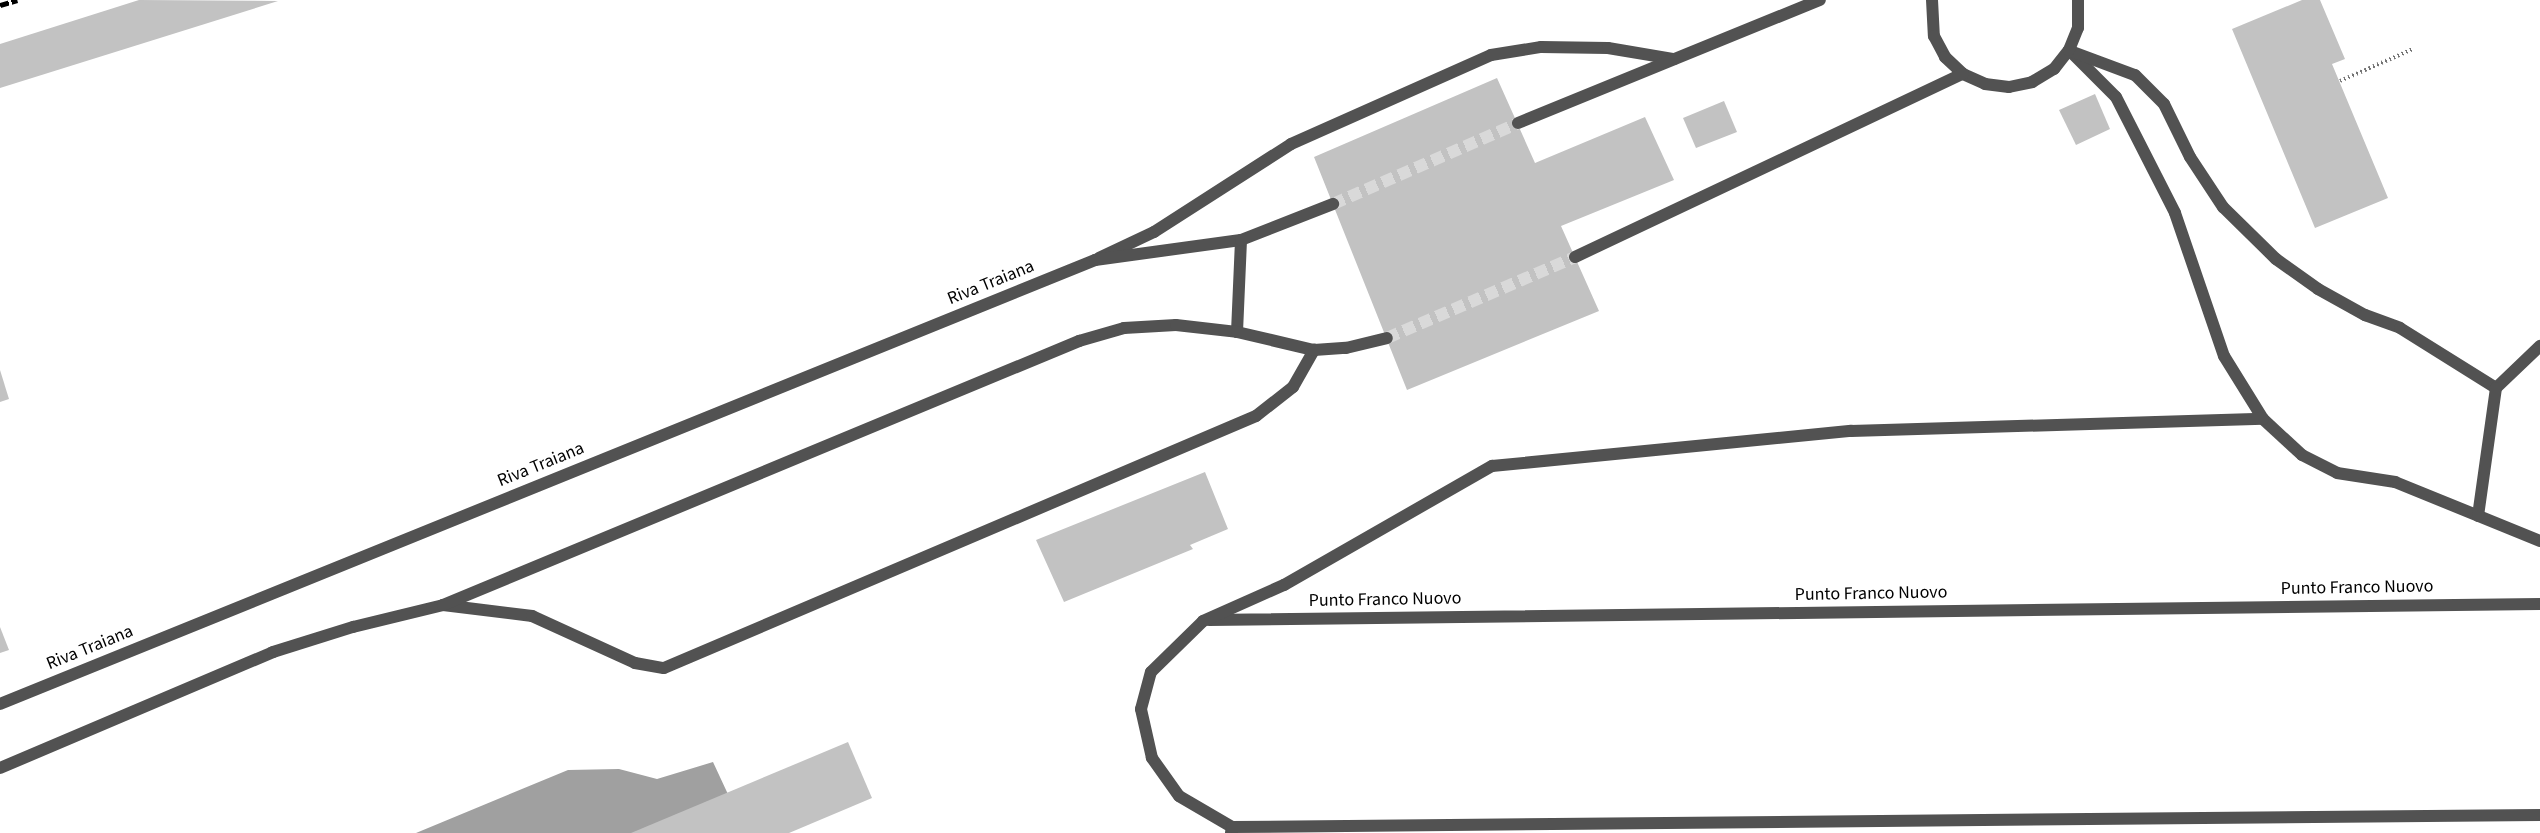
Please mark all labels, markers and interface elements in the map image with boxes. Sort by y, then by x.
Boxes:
street label: Riva Traiana [945,256,1037,310]
street label: Riva Traiana [495,438,587,492]
street label: Punto Franco Nuovo [2280,576,2434,600]
street label: Punto Franco Nuovo [1794,582,1948,606]
street label: Punto Franco Nuovo [1308,588,1462,612]
street label: Riva Traiana [44,621,136,675]

